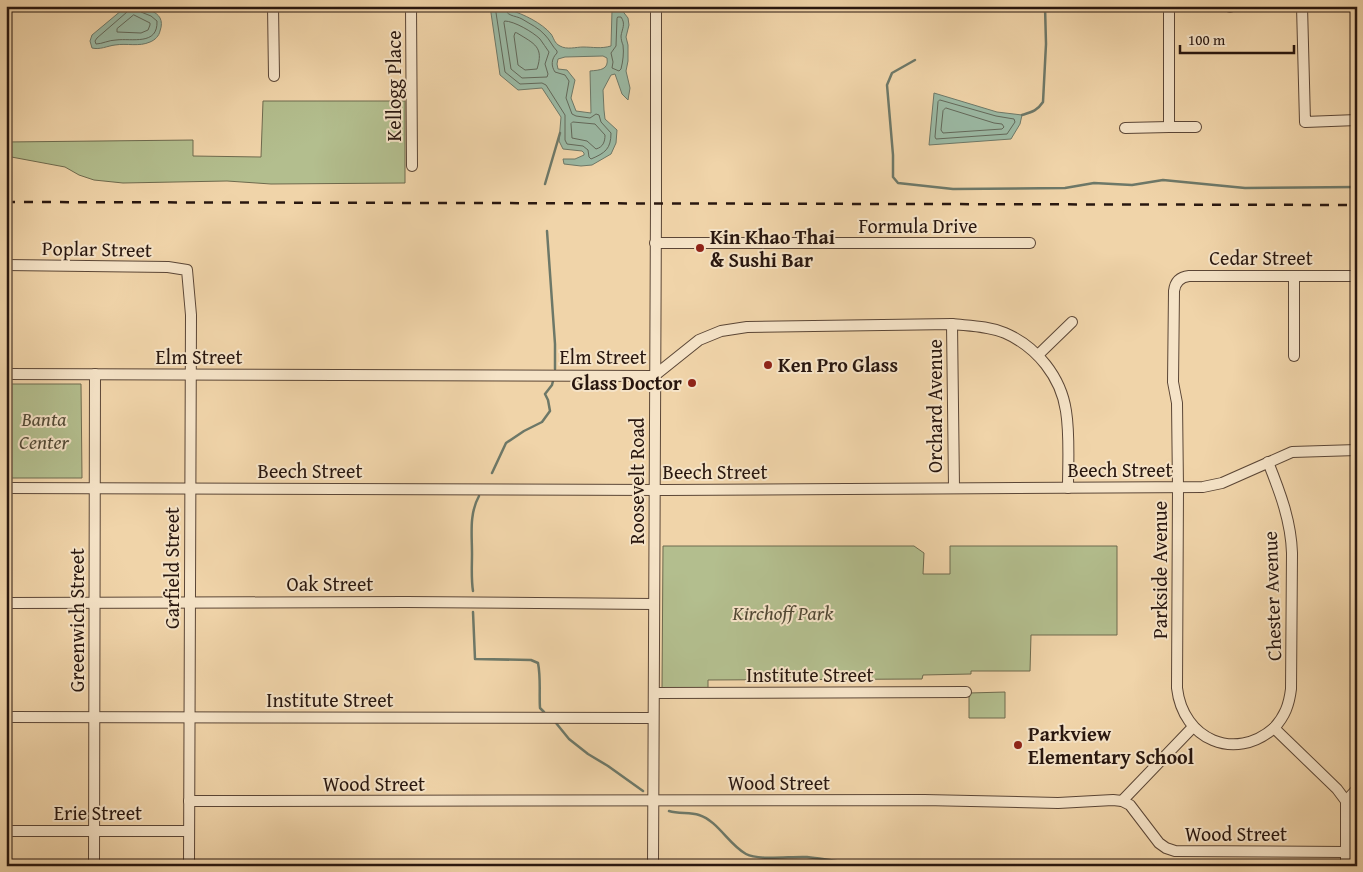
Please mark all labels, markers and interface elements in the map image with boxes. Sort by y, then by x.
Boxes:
scale bar [1180,22,1294,54]
text: 100 m [1188,29,1226,50]
street label: Kellogg Place [379,30,408,142]
street label: Formula Drive [859,211,977,240]
place label: Kin Khao Thai & Sushi Bar [710,222,835,274]
street label: Poplar Street [42,233,152,264]
marker: Kin Khao Thai & Sushi Bar [694,242,706,254]
street label: Cedar Street [1209,243,1313,272]
street label: Orchard Avenue [920,339,949,473]
street label: Elm Street [155,342,243,371]
street label: Elm Street [559,342,647,371]
place label: Ken Pro Glass [778,350,898,379]
marker: Ken Pro Glass [762,359,774,371]
place label: Glass Doctor [572,368,682,397]
marker: Glass Doctor [686,377,698,389]
park label: Banta Center [19,404,69,456]
street label: Roosevelt Road [622,417,651,545]
street label: Beech Street [1068,455,1172,484]
street label: Beech Street [258,456,362,485]
street label: Beech Street [663,457,767,486]
street label: Parkside Avenue [1145,501,1174,639]
street label: Garfield Street [157,507,186,629]
street label: Chester Avenue [1255,531,1288,661]
street label: Greenwich Street [62,548,91,692]
street label: Oak Street [287,569,373,598]
park label: Kirchoff Park [732,598,834,627]
street label: Institute Street [746,660,874,689]
street label: Institute Street [266,685,394,714]
place label: Parkview Elementary School [1028,719,1194,771]
marker: Parkview Elementary School [1012,739,1024,751]
street label: Wood Street [728,768,830,797]
street label: Wood Street [323,769,425,798]
street label: Erie Street [54,798,142,827]
street label: Wood Street [1185,819,1287,848]

